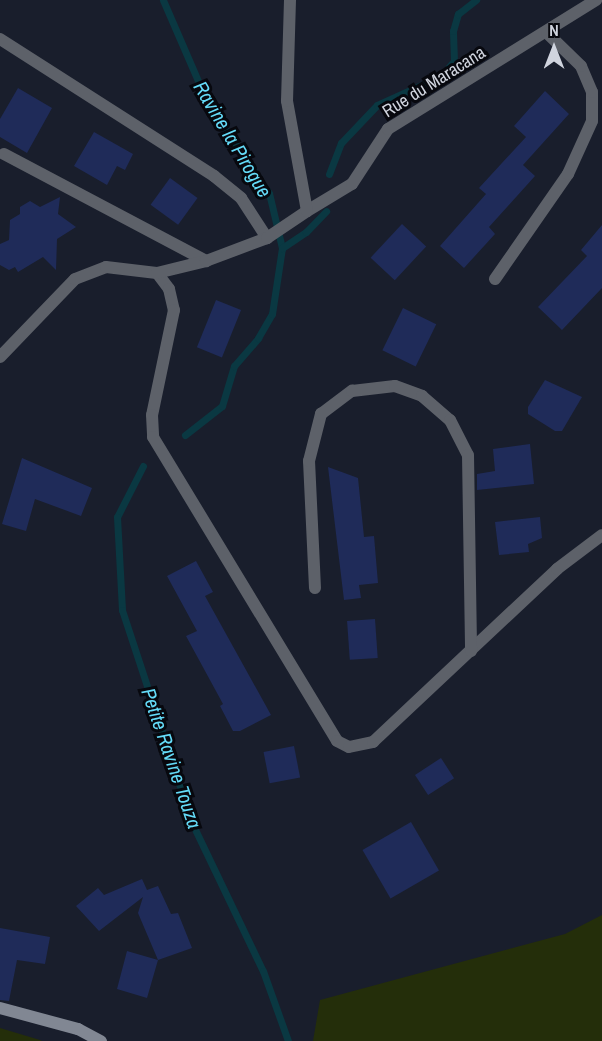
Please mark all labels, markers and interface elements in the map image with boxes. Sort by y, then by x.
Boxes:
north arrow [524,18,584,78]
text: N [549,19,559,41]
street label: Rue du Maracana [379,42,489,122]
water label: Ravine la Pirogue [189,77,277,201]
water label: Petite Ravine Touza [137,684,207,832]

